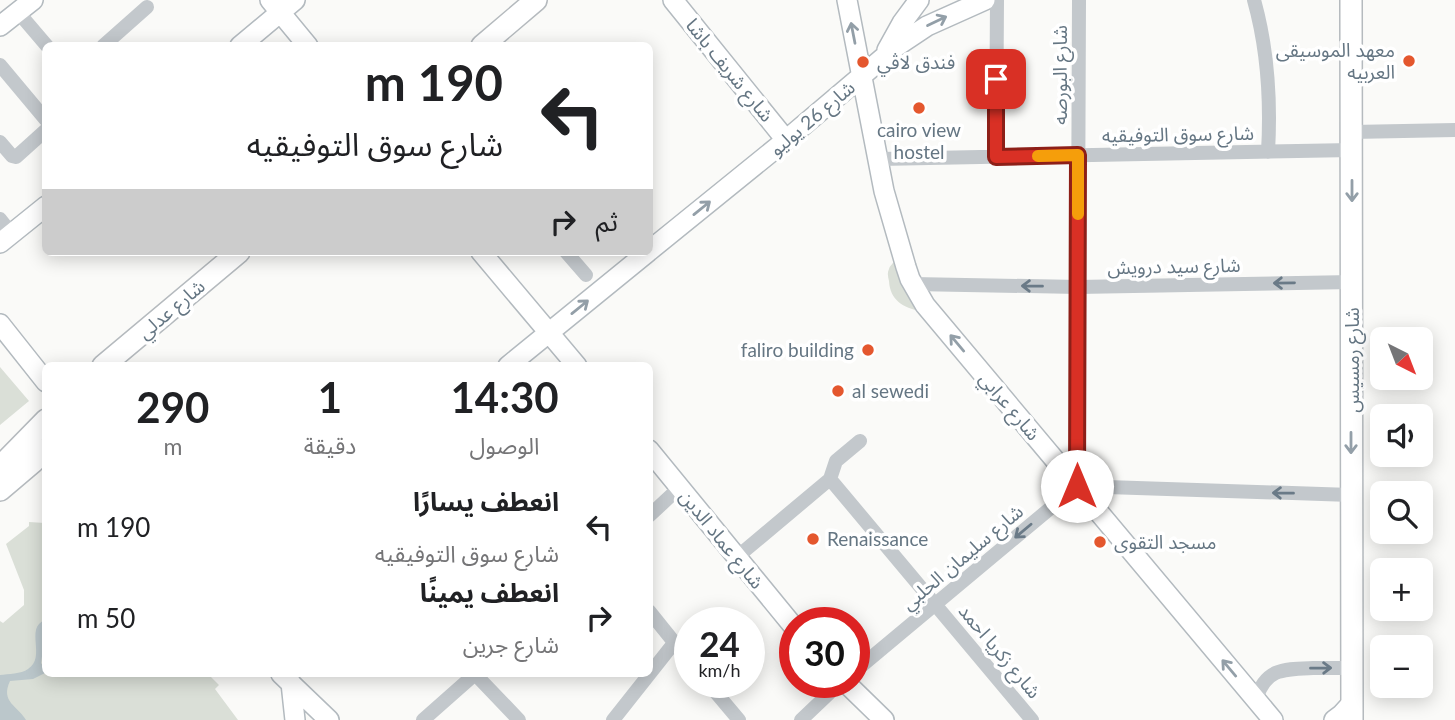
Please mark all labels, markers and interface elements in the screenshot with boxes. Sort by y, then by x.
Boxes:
street label: شارع شريف باشا [679,13,779,128]
one-way arrow [926,13,947,27]
one-way arrow [845,22,859,45]
street label: شارع البورصه [1048,25,1074,125]
place label: معهد الموسيقى العربيه [1276,38,1395,84]
pin [966,49,1026,109]
place label: فندق لاڤي [877,50,955,77]
text: 190 m [365,53,503,111]
marker: معهد الموسيقى العربيه [1401,53,1417,69]
marker: فندق لاڤي [855,54,871,70]
icon: arrive [977,60,1015,98]
icon: left [527,70,618,161]
street label: شارع 26 يوليو [764,75,861,162]
marker: cairo view hostel [911,100,927,116]
place label: cairo view hostel [877,118,961,163]
street label: شارع سوق التوفيقيه [1102,121,1254,149]
text: شارع سوق التوفيقيه [247,124,503,163]
one-way arrow [1345,179,1359,202]
one-way arrow [693,201,711,216]
icon: right [544,203,582,241]
text: ثم [596,205,618,237]
street label: شارع سيد درويش [1107,253,1241,281]
street label: شارع عدلي [132,274,212,347]
one-way arrow [1273,276,1296,290]
one-way arrow [1021,279,1044,293]
one-way arrow [570,300,588,315]
street label: شارع رمسيس [1340,307,1366,413]
north arrow [1370,327,1433,390]
map controls [1370,327,1433,698]
one-way arrow [949,335,965,353]
place label: faliro building [741,338,854,361]
marker: faliro building [860,342,876,358]
street label: شارع عرابي [972,367,1046,447]
text: 1 [318,372,342,422]
text: 14:30 [450,372,559,422]
place label: al sewedi [852,379,929,402]
text: 290 [136,382,209,432]
marker: al sewedi [830,383,846,399]
button: sound [1370,404,1433,467]
text: دقيقة [304,431,356,459]
text: الوصول [470,431,540,459]
one-way arrow [1344,431,1358,454]
text: m [163,432,182,460]
position arrow [1040,449,1114,523]
button: search [1370,481,1433,544]
street label: شارع عماد الدين [673,484,769,595]
text: انعطف يسارًا [413,485,559,517]
one-way arrow [1272,486,1295,499]
street label: شارع سليمان الحلبي [896,499,1030,618]
icon: left [580,508,618,546]
text: 190 m [77,511,150,543]
one-way arrow [1014,523,1032,539]
place label: Renaissance [827,527,928,550]
place label: مسجد التقوى [1114,530,1217,554]
marker: Renaissance [805,531,821,547]
marker: مسجد التقوى [1092,534,1108,550]
text: شارع سوق التوفيقيه [375,539,559,567]
button: + [1370,558,1433,621]
text: انعطف يمينًا [420,576,559,608]
icon: right [580,599,618,637]
street label: شارع زكريا احمد [952,599,1046,704]
text: 50 m [77,602,135,634]
speed limit sign: 30 [779,607,870,698]
text: 24 [699,622,740,664]
text: شارع جرين [463,630,559,658]
button: − [1370,635,1433,698]
text: km/h [698,659,741,681]
one-way arrow [1221,659,1237,677]
one-way arrow [1309,661,1332,675]

